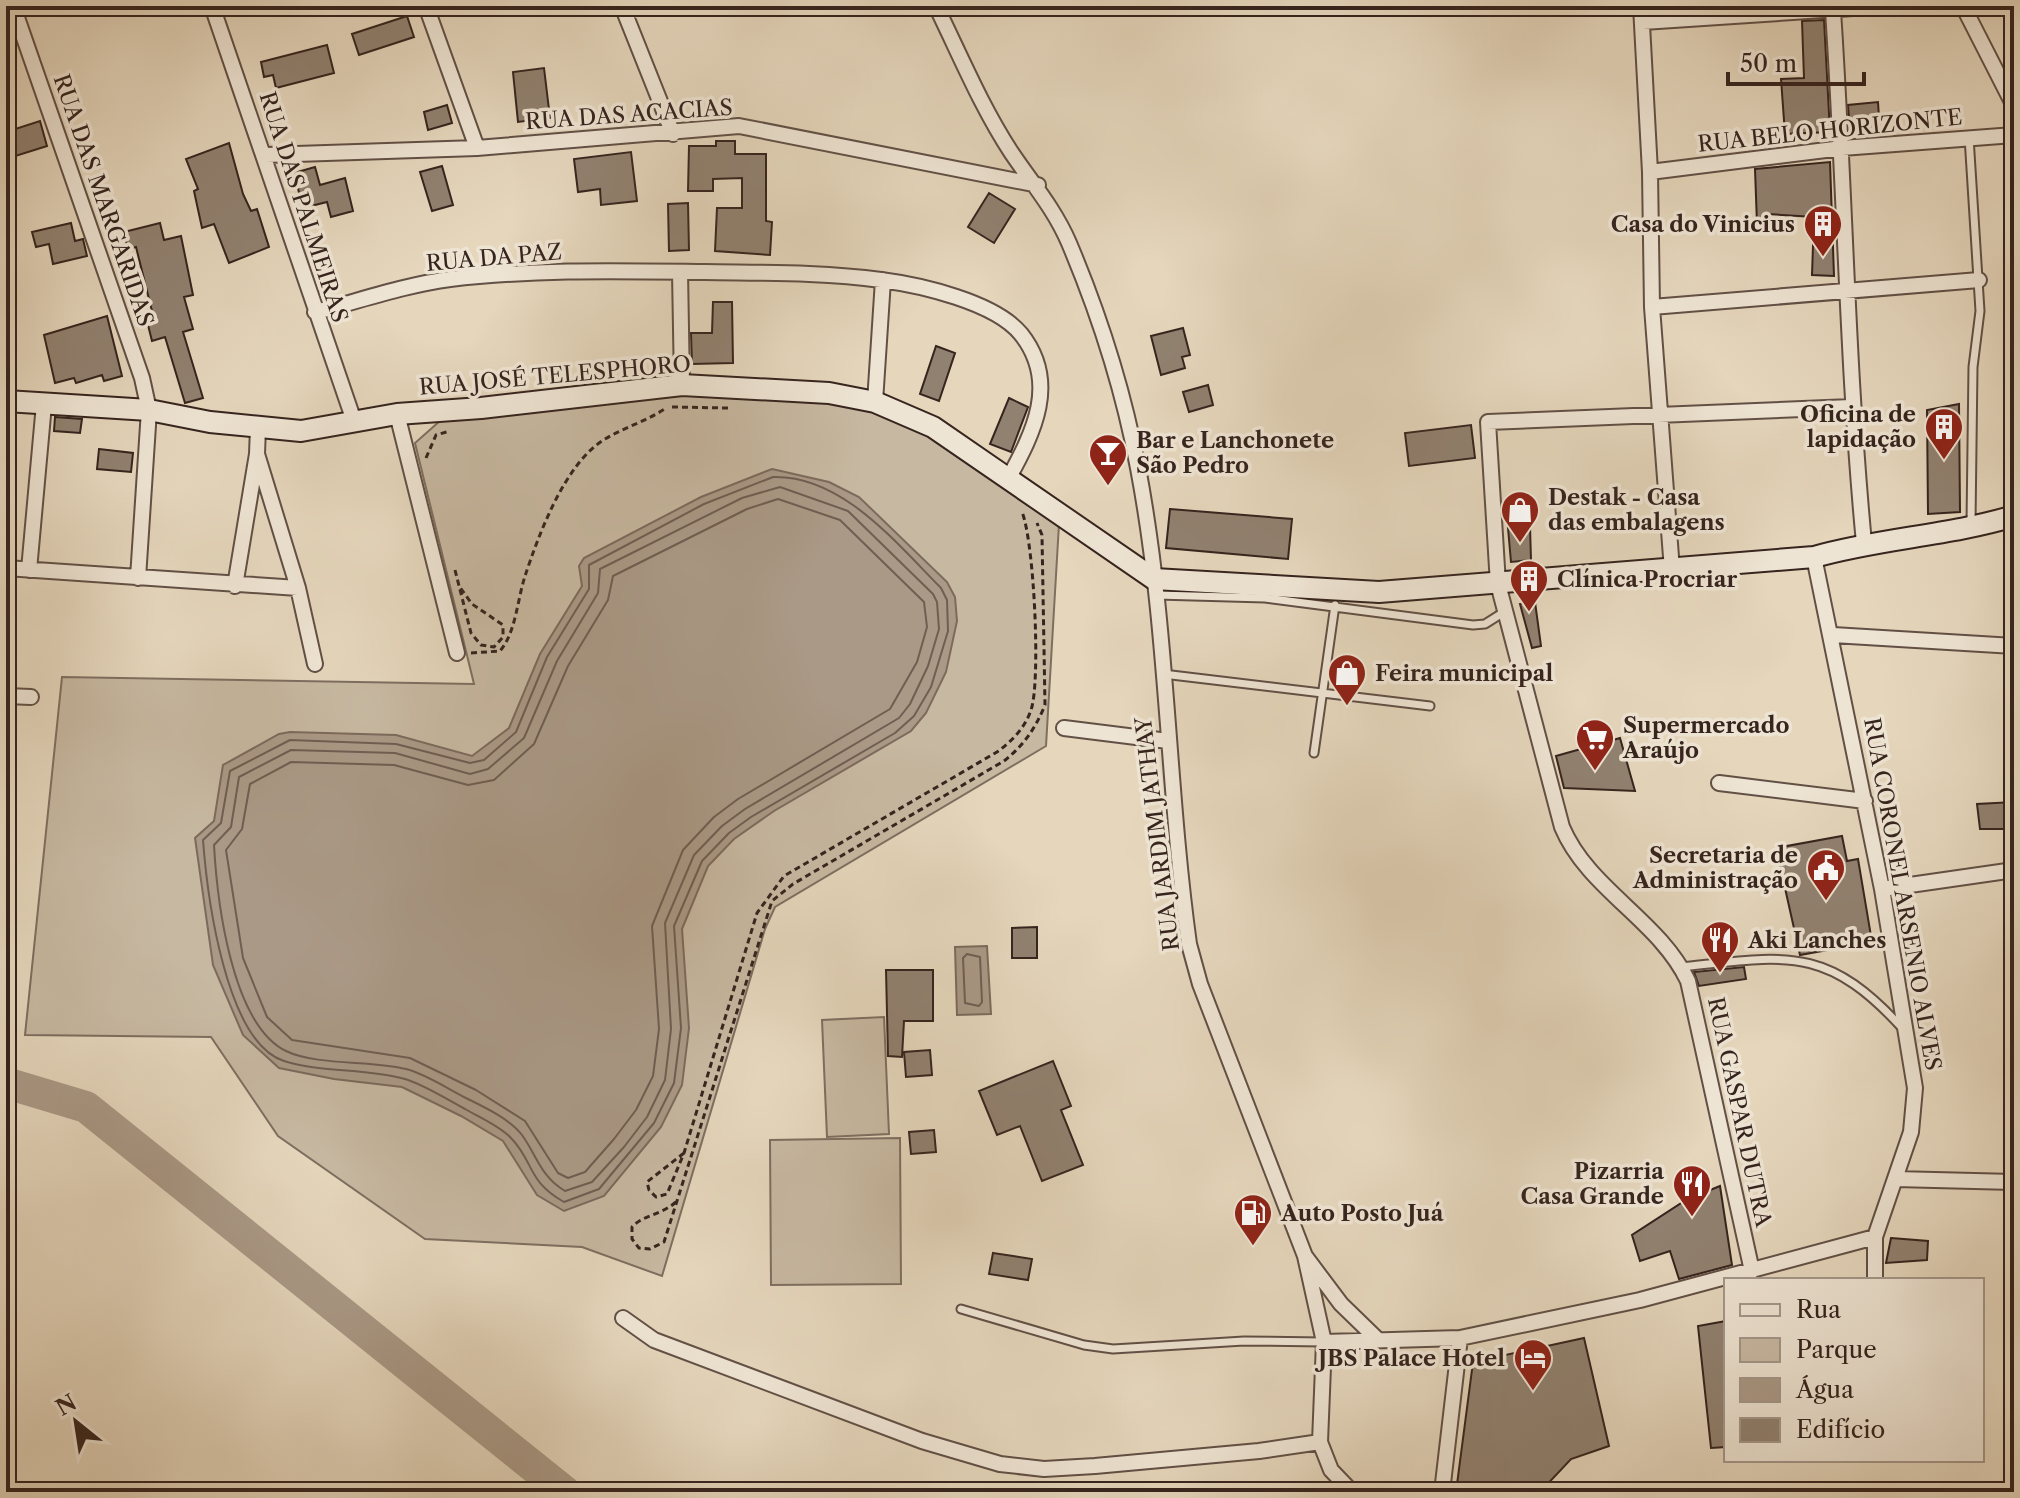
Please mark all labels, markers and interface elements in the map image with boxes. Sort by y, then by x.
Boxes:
scale bar [1728,36,1864,86]
text: 50 m [1740,49,1797,78]
street label: RUA DAS MARGARIDAS [48,71,159,330]
street label: RUA DAS PALMEIRAS [253,88,354,326]
street label: RUA DAS ACACIAS [524,94,734,135]
street label: RUA BELO HORIZONTE [1696,103,1964,158]
building icon: Casa do Vinicius [1802,203,1844,258]
place label: Casa do Vinicius [1611,211,1795,238]
street label: RUA DA PAZ [425,238,563,277]
street label: RUA JOSÉ TELESPHORO [418,349,692,401]
place label: Oficina de lapidação [1800,401,1916,453]
building icon: Oficina de lapidação [1923,406,1965,461]
place label: Bar e Lanchonete São Pedro [1136,427,1334,479]
bar icon: Bar e Lanchonete São Pedro [1087,432,1129,487]
place label: Destak - Casa das embalagens [1548,484,1725,536]
shop icon: Destak - Casa das embalagens [1499,489,1541,544]
building icon: Clínica Procriar [1508,558,1550,613]
place label: Clínica Procriar [1557,566,1737,593]
shop icon: Feira municipal [1326,652,1368,707]
place label: Feira municipal [1375,660,1553,687]
place label: Supermercado Araújo [1622,712,1789,764]
street label: RUA JARDIM JATHAY [1130,715,1185,953]
street label: RUA CORONEL ARSENIO ALVES [1858,716,1947,1073]
supermarket icon: Supermercado Araújo [1574,717,1616,772]
place label: Secretaria de Administração [1632,842,1798,894]
public building icon: Secretaria de Administração [1805,847,1847,902]
restaurant icon: Aki Lanches [1699,919,1741,974]
place label: Aki Lanches [1747,927,1886,954]
street label: RUA GASPAR DUTRA [1702,995,1777,1230]
place label: Pizarria Casa Grande [1521,1158,1664,1210]
restaurant icon: Pizarria Casa Grande [1671,1163,1713,1218]
fuel station icon: Auto Posto Juá [1232,1192,1274,1247]
place label: Auto Posto Juá [1280,1200,1444,1227]
legend [1724,1278,1984,1462]
text: Rua [1796,1295,1841,1324]
text: Parque [1796,1335,1877,1364]
hotel icon: JBS Palace Hotel [1512,1337,1554,1392]
place label: JBS Palace Hotel [1314,1345,1505,1372]
text: Água [1795,1375,1854,1404]
north arrow [36,1382,116,1462]
text: N [51,1389,81,1422]
text: Edifício [1796,1415,1885,1444]

